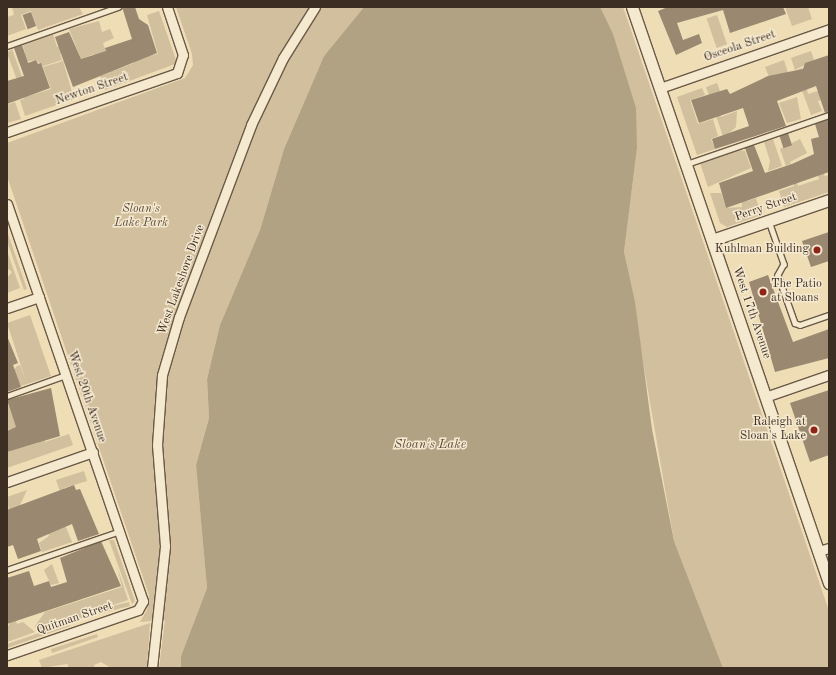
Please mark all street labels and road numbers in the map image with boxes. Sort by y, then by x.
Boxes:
street label: Osceola Street [702,28,778,66]
street label: Newton Street [54,71,130,109]
street label: Perry Street [733,191,799,225]
street label: West Lakeshore Drive [155,223,209,337]
street label: West 17th Avenue [729,265,773,361]
street label: West 20th Avenue [64,349,108,445]
street label: Quitman Street [35,599,115,639]

